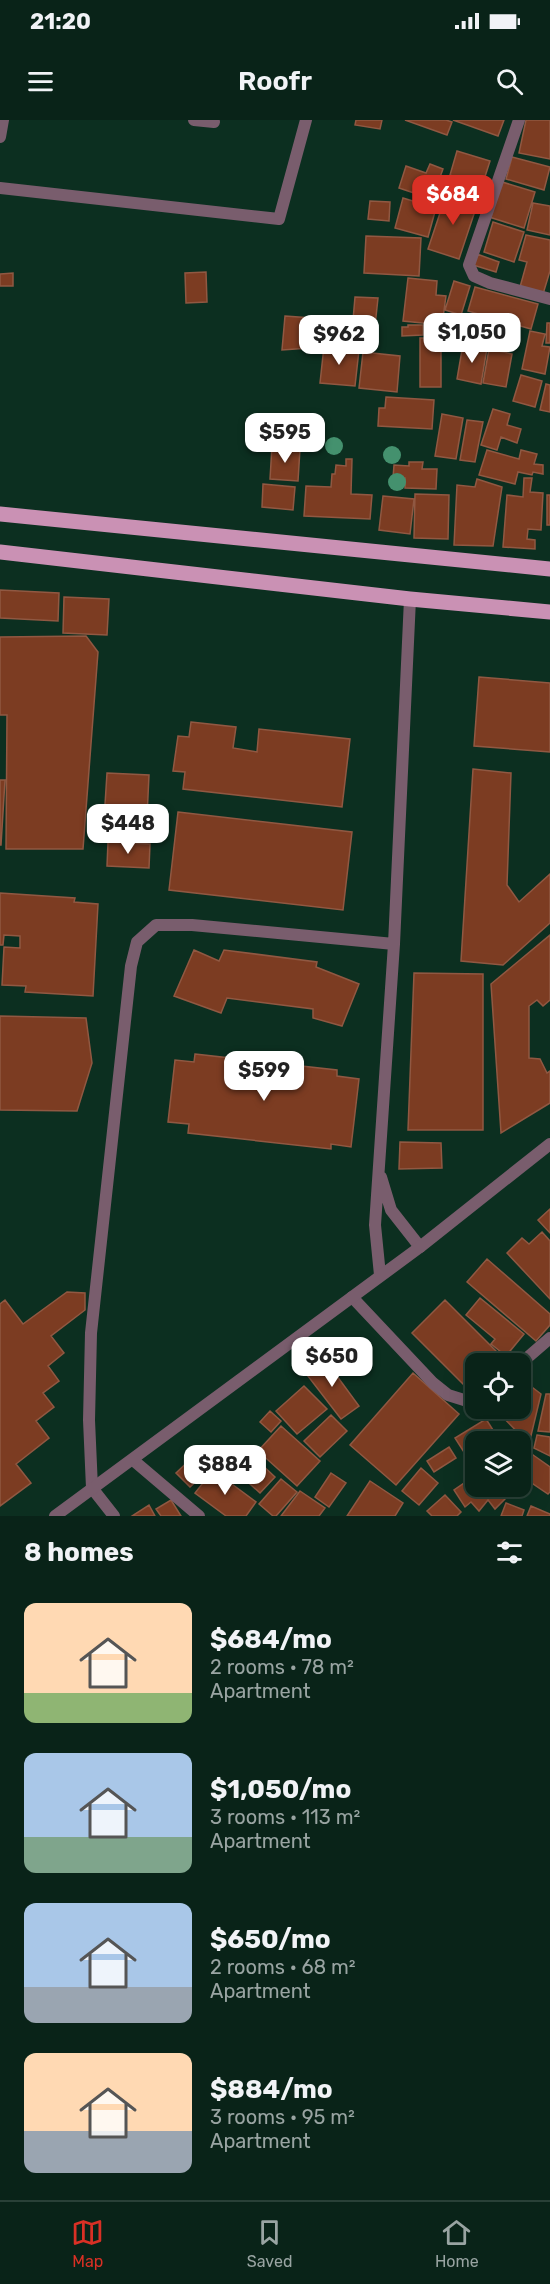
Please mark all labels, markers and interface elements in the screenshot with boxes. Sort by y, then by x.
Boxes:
text: 21:20 [30,8,91,35]
icon: menu [24,65,57,98]
text: Roofr [238,65,312,97]
icon: search [493,65,526,98]
pin: $684 [417,175,489,226]
text: $684 [426,182,480,206]
pin: $1,050 [423,313,521,364]
pin: $962 [303,315,375,366]
text: $1,050 [438,320,506,344]
text: $962 [313,322,365,346]
pin: $595 [249,413,321,464]
text: $595 [259,420,311,444]
pin: $448 [92,804,164,855]
text: $448 [101,811,155,835]
pin: $599 [228,1051,300,1102]
text: $599 [238,1058,290,1082]
pin: $650 [296,1337,368,1388]
text: $650 [306,1344,358,1368]
map controls [465,1353,531,1497]
button: locate [465,1353,531,1419]
button: layers [465,1431,531,1497]
pin: $884 [189,1445,261,1496]
text: $884 [198,1452,252,1476]
icon: filters [493,1536,526,1569]
text: 8 homes [24,1537,134,1568]
text: $684/mo [210,1624,332,1655]
icon: home [72,1627,144,1699]
text: 2 rooms · 78 m² [210,1655,354,1679]
text: Apartment [210,1679,311,1703]
text: $1,050/mo [210,1774,351,1805]
icon: home [72,1777,144,1849]
text: 3 rooms · 113 m² [210,1805,360,1829]
text: Apartment [210,1829,311,1853]
text: $650/mo [210,1924,331,1955]
icon: home [72,1927,144,1999]
text: 2 rooms · 68 m² [210,1955,356,1979]
text: Apartment [210,1979,311,2003]
text: $884/mo [210,2074,333,2105]
icon: home [72,2077,144,2149]
text: 3 rooms · 95 m² [210,2105,355,2129]
text: Apartment [210,2129,311,2153]
tab: Map [71,2216,104,2271]
tab: Saved [247,2216,292,2271]
tab: Home [435,2216,479,2271]

